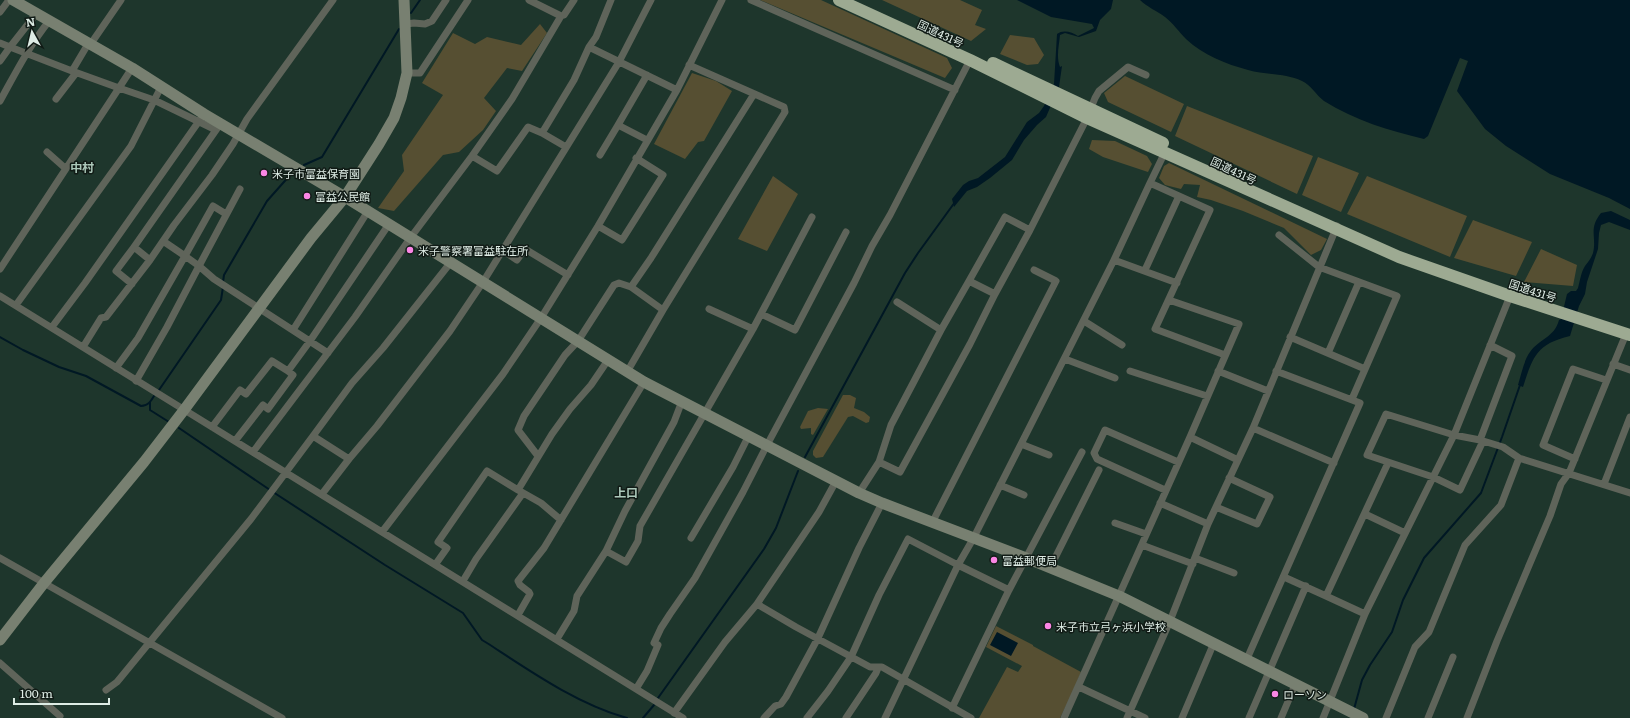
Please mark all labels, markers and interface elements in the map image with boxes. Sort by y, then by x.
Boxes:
north arrow [12,12,52,52]
text: N [25,13,36,30]
street label: 国道431号 [915,15,967,51]
street label: 国道431号 [1208,152,1260,188]
district label: 中村 [70,158,94,176]
place label: 米子市富益保育園 [272,165,360,181]
marker: 米子市富益保育園 [259,168,269,178]
place label: 富益公民館 [315,188,370,204]
marker: 富益公民館 [302,191,312,201]
place label: 米子警察署富益駐在所 [418,242,529,258]
marker: 米子警察署富益駐在所 [405,245,415,255]
street label: 国道431号 [1507,275,1559,305]
district label: 上口 [614,483,638,501]
place label: 富益郵便局 [1002,552,1057,568]
marker: 富益郵便局 [989,555,999,565]
place label: 米子市立弓ヶ浜小学校 [1056,618,1166,634]
marker: 米子市立弓ヶ浜小学校 [1043,621,1053,631]
scale bar [14,680,109,706]
text: 100 m [20,684,53,702]
place label: ローソン [1283,686,1327,702]
marker: ローソン [1270,689,1280,699]

